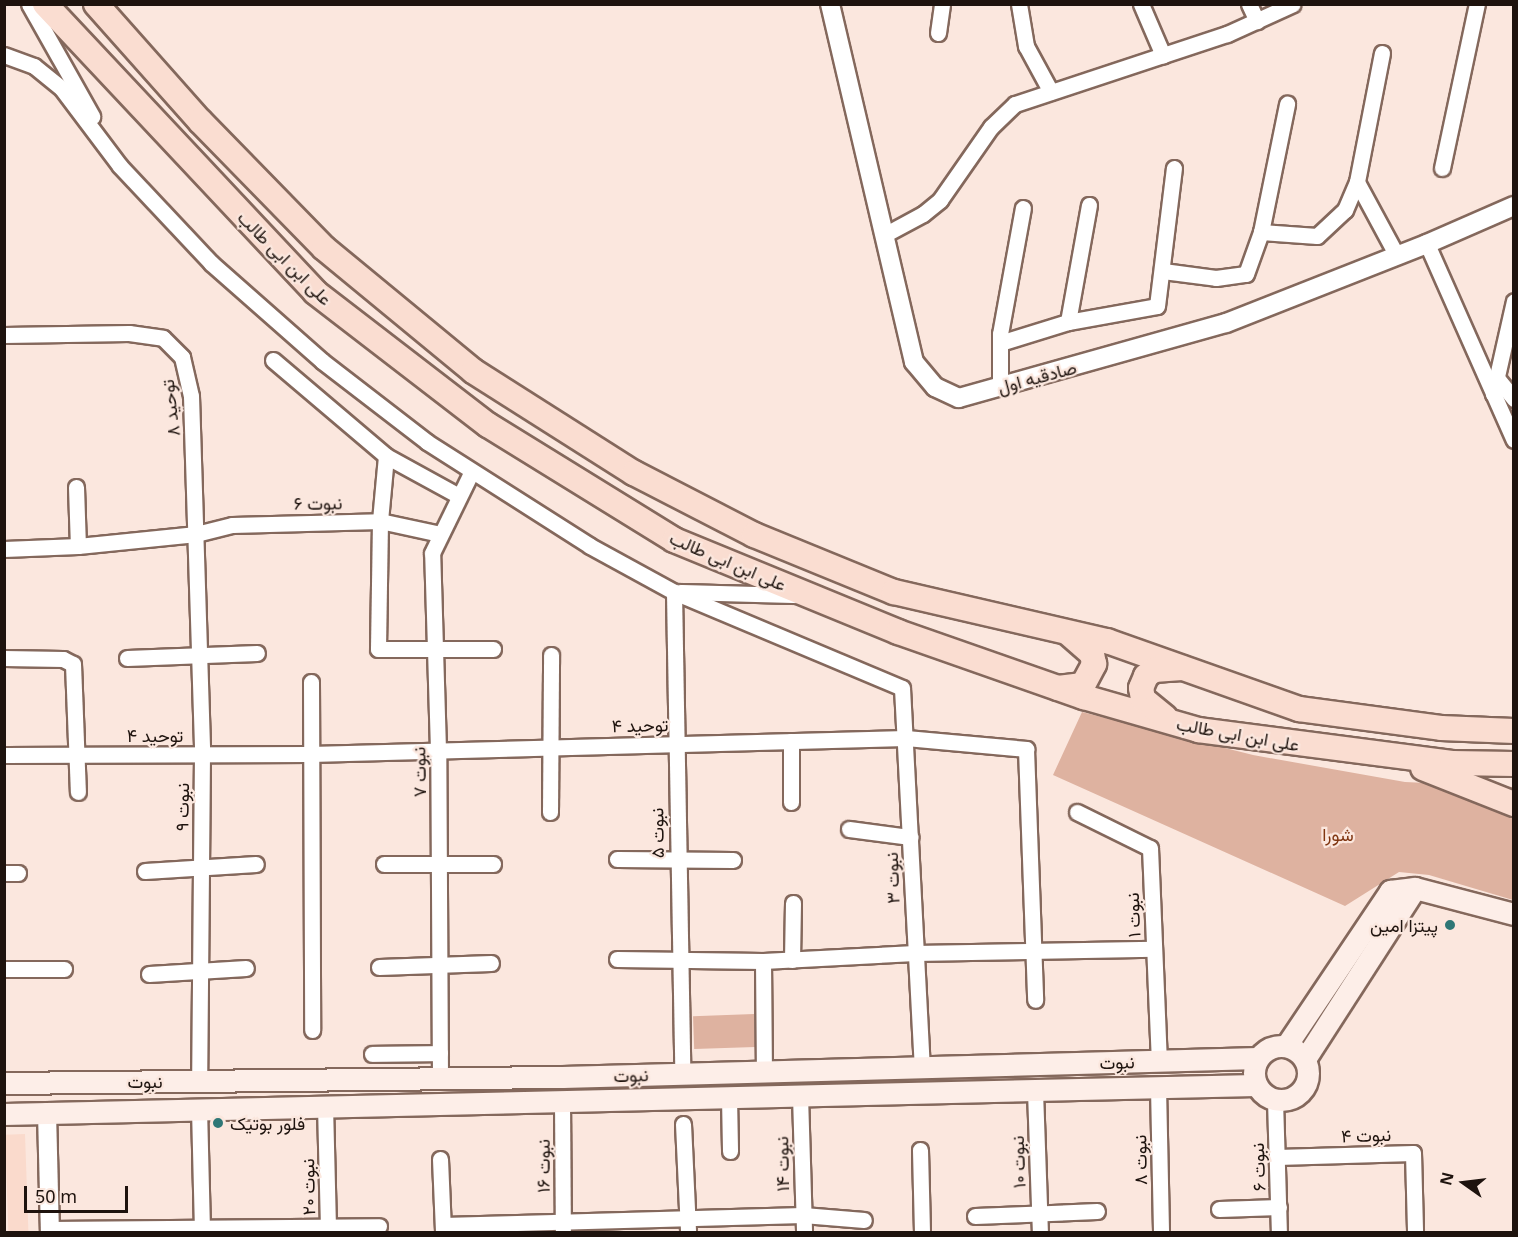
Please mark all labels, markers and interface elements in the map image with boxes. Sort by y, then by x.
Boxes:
street label: علی ابن ابی طالب [233,206,337,310]
street label: صادقیه اول [995,356,1079,398]
street label: توحید ۸ [156,379,184,437]
street label: نبوت ۶ [294,492,342,514]
street label: علی ابن ابی طالب [666,527,790,595]
street label: علی ابن ابی طالب [1175,713,1301,755]
street label: توحید ۴ [611,714,669,736]
street label: توحید ۴ [127,724,183,746]
street label: نبوت ۷ [408,747,430,797]
street label: نبوت ۹ [171,783,193,831]
street label: نبوت ۵ [646,808,668,858]
park label: شورا [1322,823,1354,845]
street label: نبوت ۳ [880,852,904,904]
street label: نبوت ۱ [1121,892,1145,938]
place label: پیتزا امین [1370,914,1438,936]
marker: پیتزا امین [1443,918,1457,932]
street label: نبوت [1099,1051,1135,1073]
street label: نبوت [613,1064,649,1086]
street label: نبوت [127,1070,163,1092]
place label: فلور بوتیک [230,1112,305,1134]
marker: فلور بوتیک [211,1116,225,1130]
street label: نبوت ۴ [1341,1123,1391,1147]
street label: نبوت ۱۰ [1006,1135,1030,1189]
street label: نبوت ۸ [1129,1135,1151,1185]
street label: نبوت ۱۴ [771,1136,793,1192]
street label: نبوت ۱۶ [532,1139,554,1193]
street label: نبوت ۶ [1246,1142,1270,1192]
north arrow [1434,1153,1494,1213]
street label: نبوت ۲۰ [297,1158,319,1216]
text: N [1434,1170,1459,1188]
scale bar [27,1174,130,1212]
text: 50 m [35,1184,77,1208]

